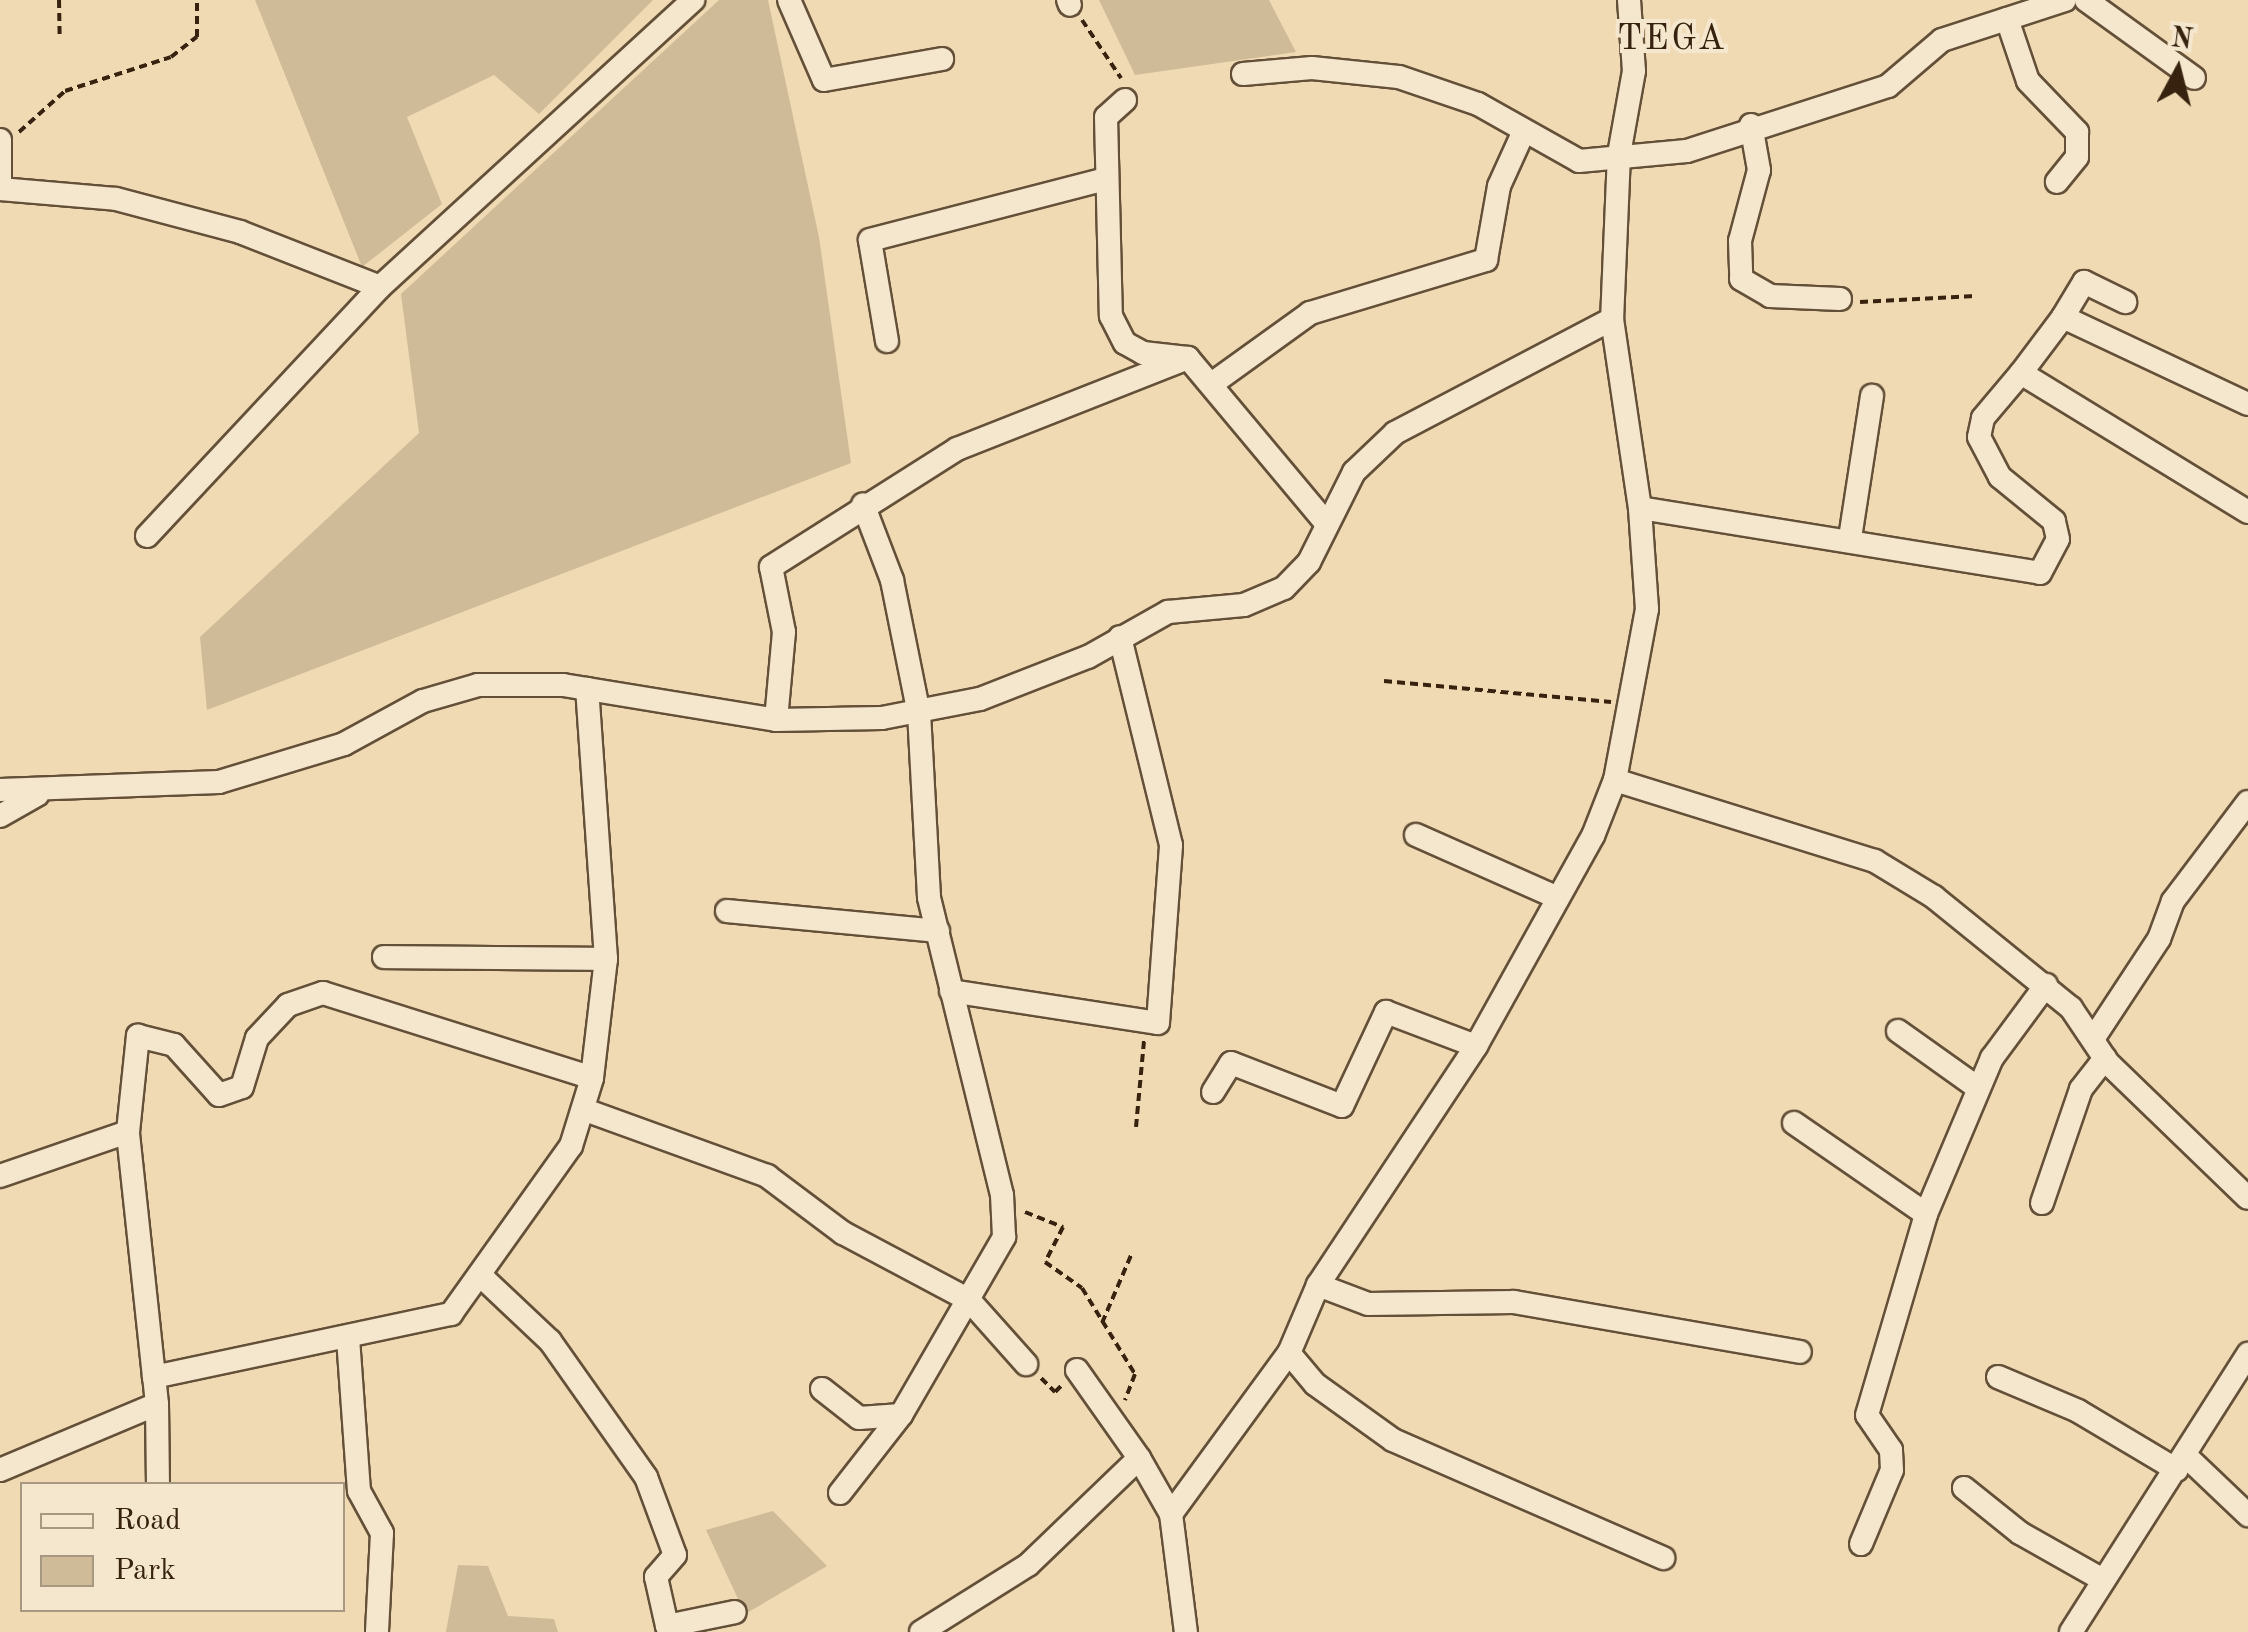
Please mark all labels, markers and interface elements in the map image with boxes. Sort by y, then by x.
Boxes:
district label: TEGA [1617,19,1727,61]
north arrow [2128,20,2228,120]
text: N [2169,25,2194,55]
legend [20,1482,345,1612]
text: Road [114,1506,181,1536]
text: Park [114,1556,176,1586]

